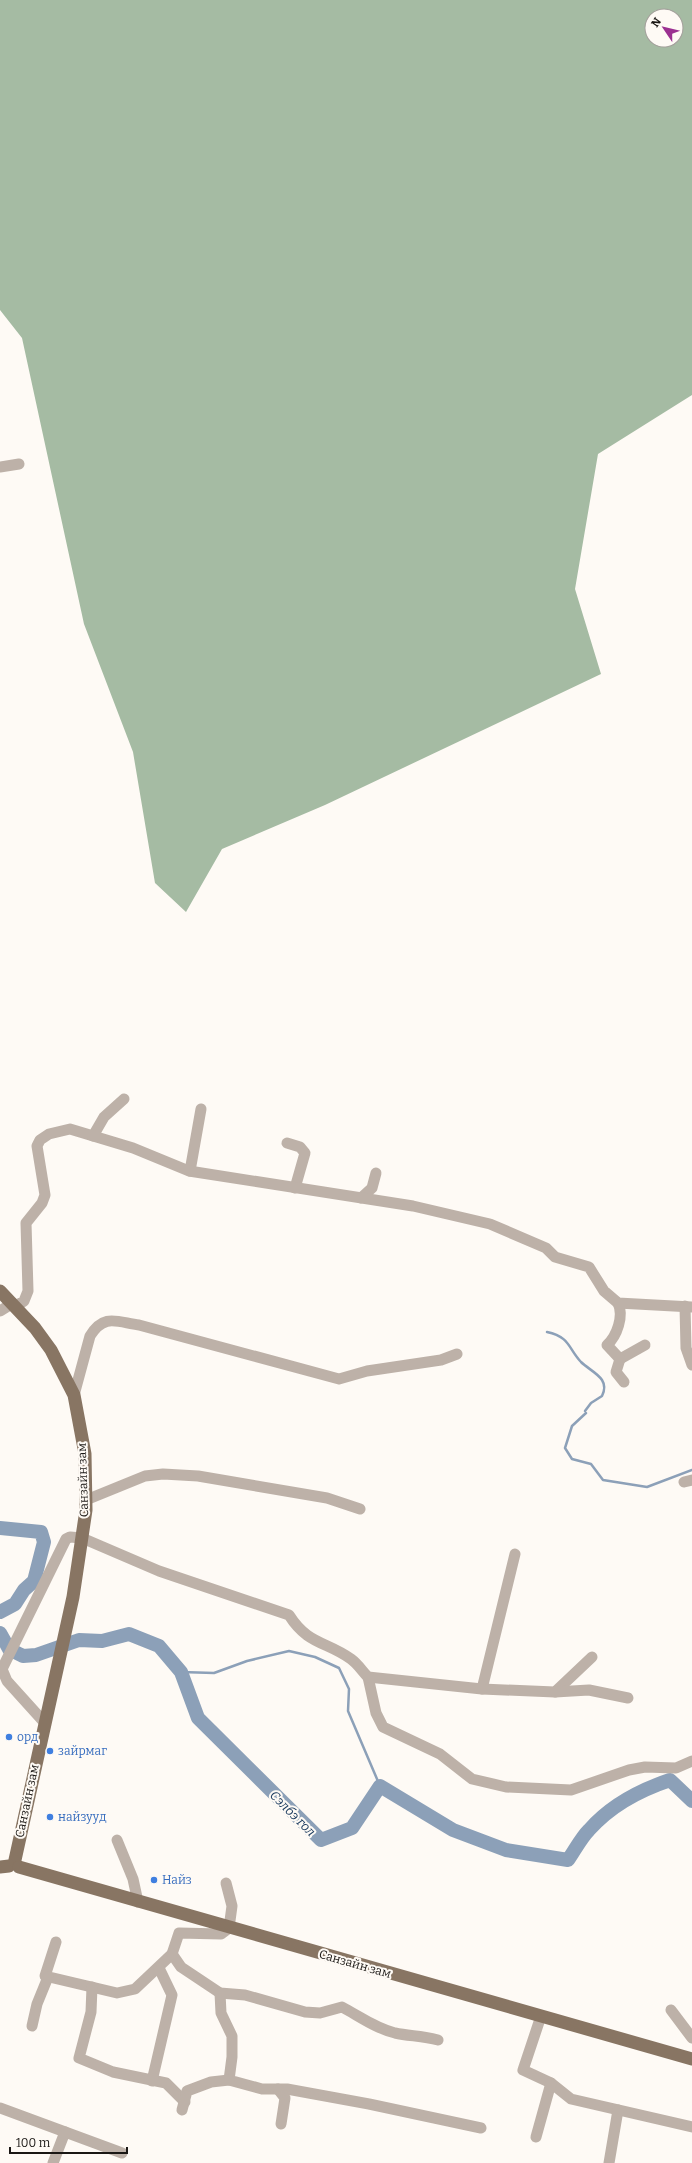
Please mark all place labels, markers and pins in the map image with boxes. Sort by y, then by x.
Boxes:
place label: орд [17,1730,38,1744]
marker: орд [4,1732,14,1742]
place label: зайрмаг [58,1744,107,1758]
marker: зайрмаг [45,1746,55,1756]
place label: найзууд [58,1810,106,1824]
marker: найзууд [45,1812,55,1822]
place label: Найз [162,1873,192,1887]
marker: Найз [149,1875,159,1885]

